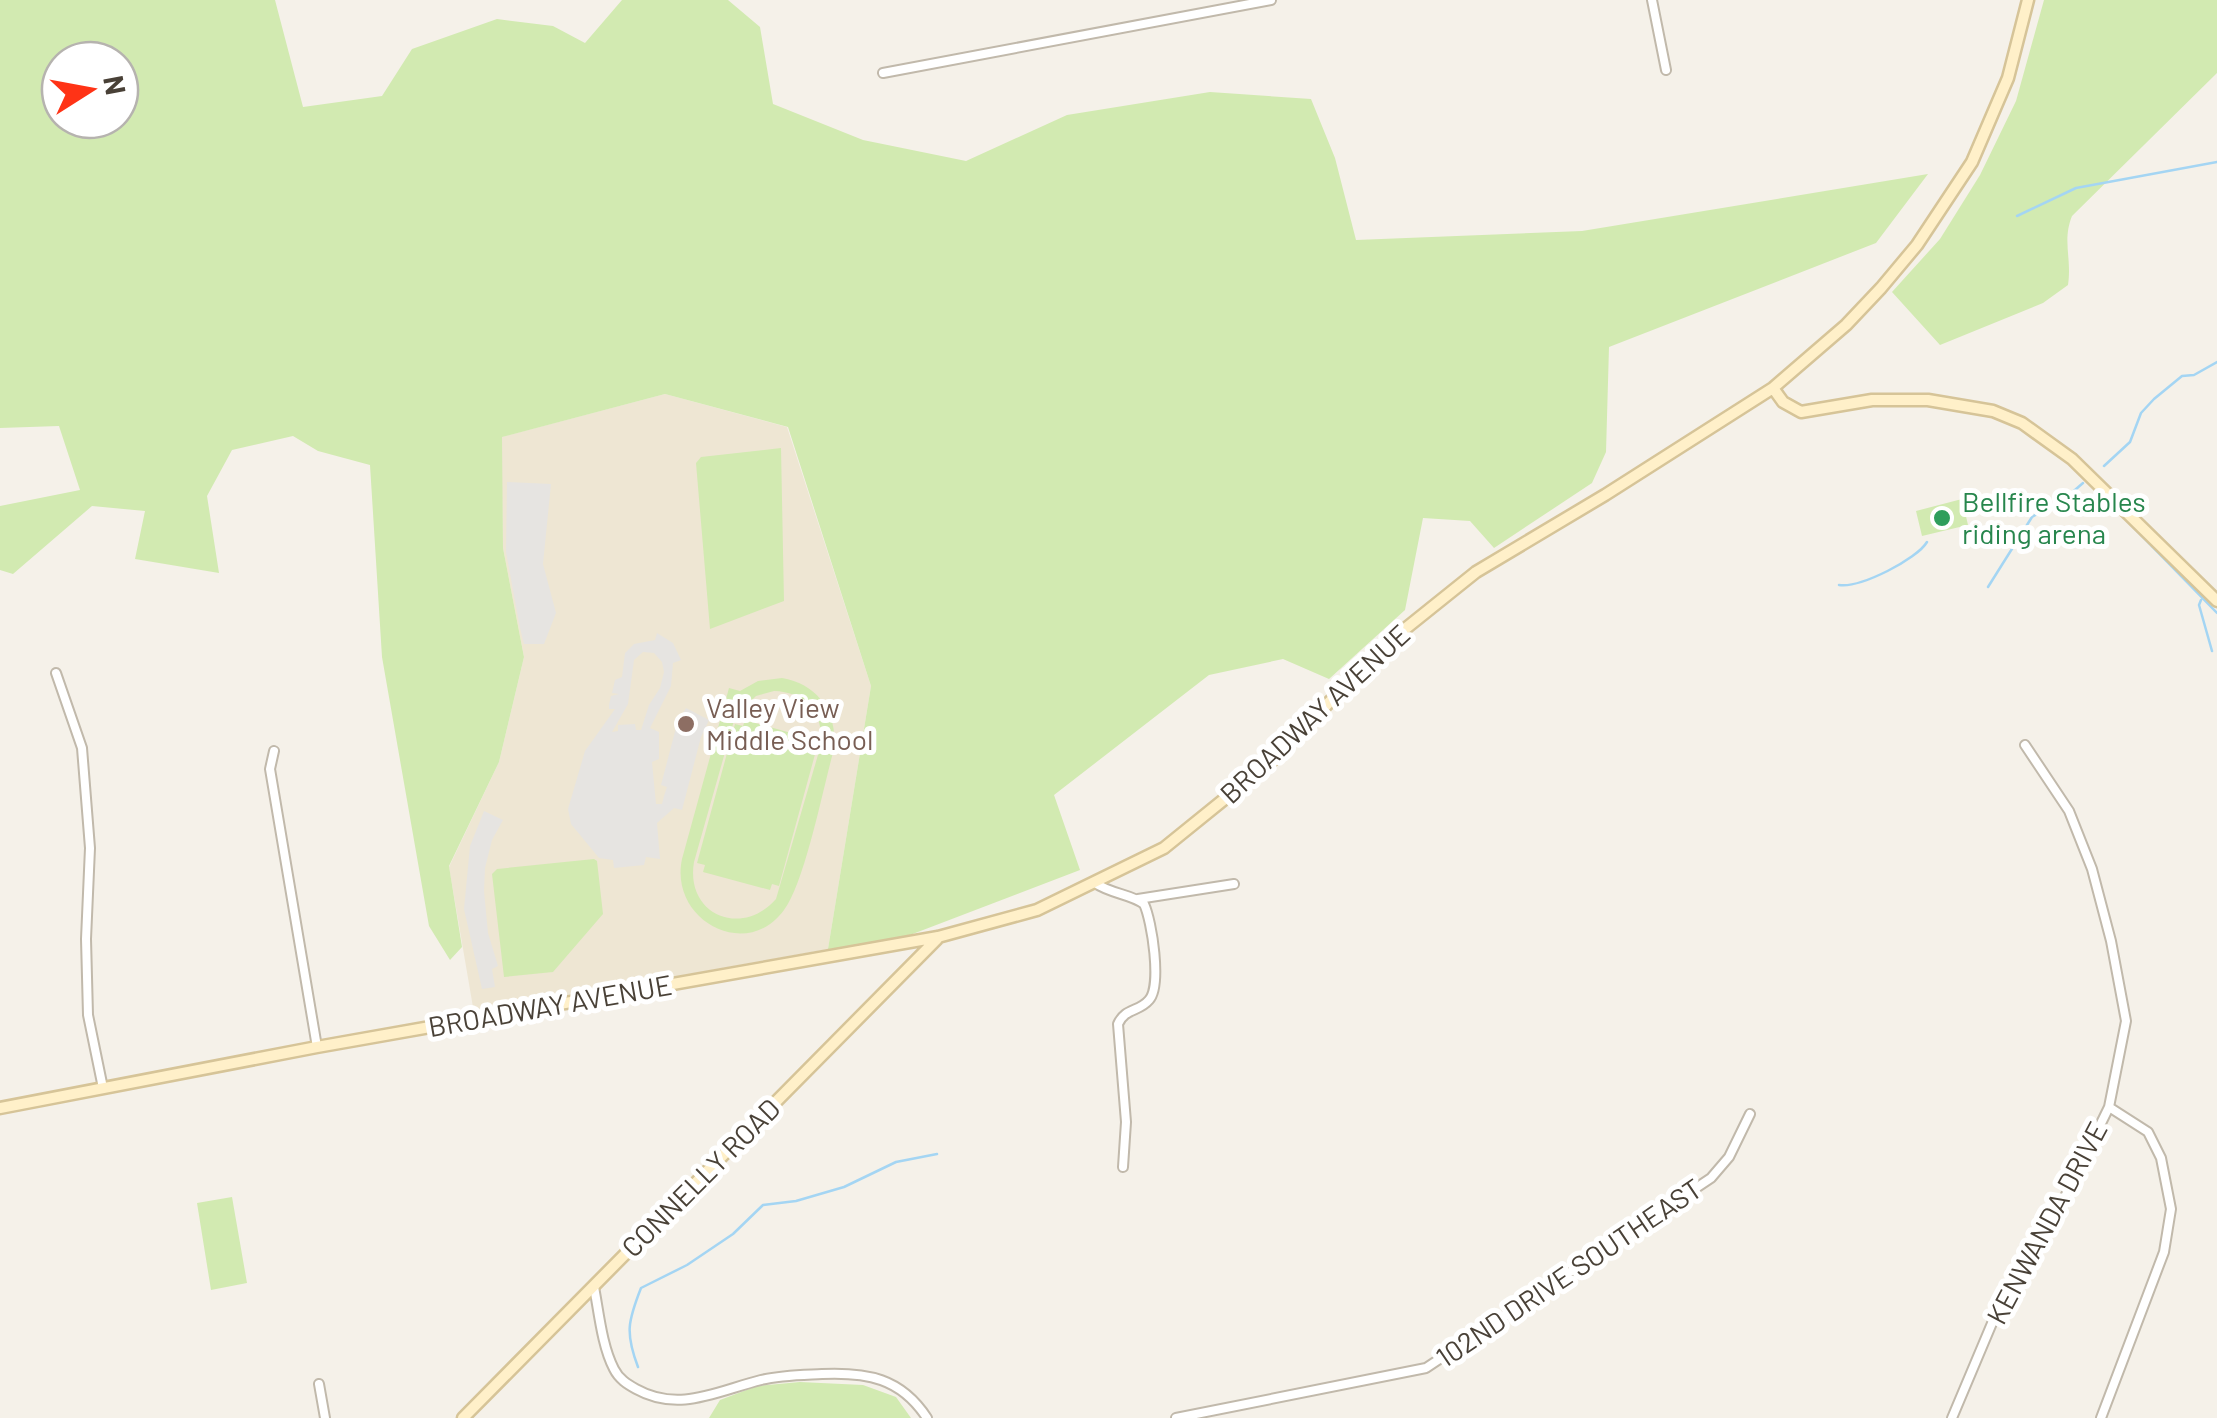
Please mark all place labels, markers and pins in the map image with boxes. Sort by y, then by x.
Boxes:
place label: Bellfire Stables riding arena [1962,484,2146,550]
marker: Bellfire Stables riding arena [1931,507,1953,529]
place label: Valley View Middle School [706,690,873,756]
marker: Valley View Middle School [675,713,697,735]

